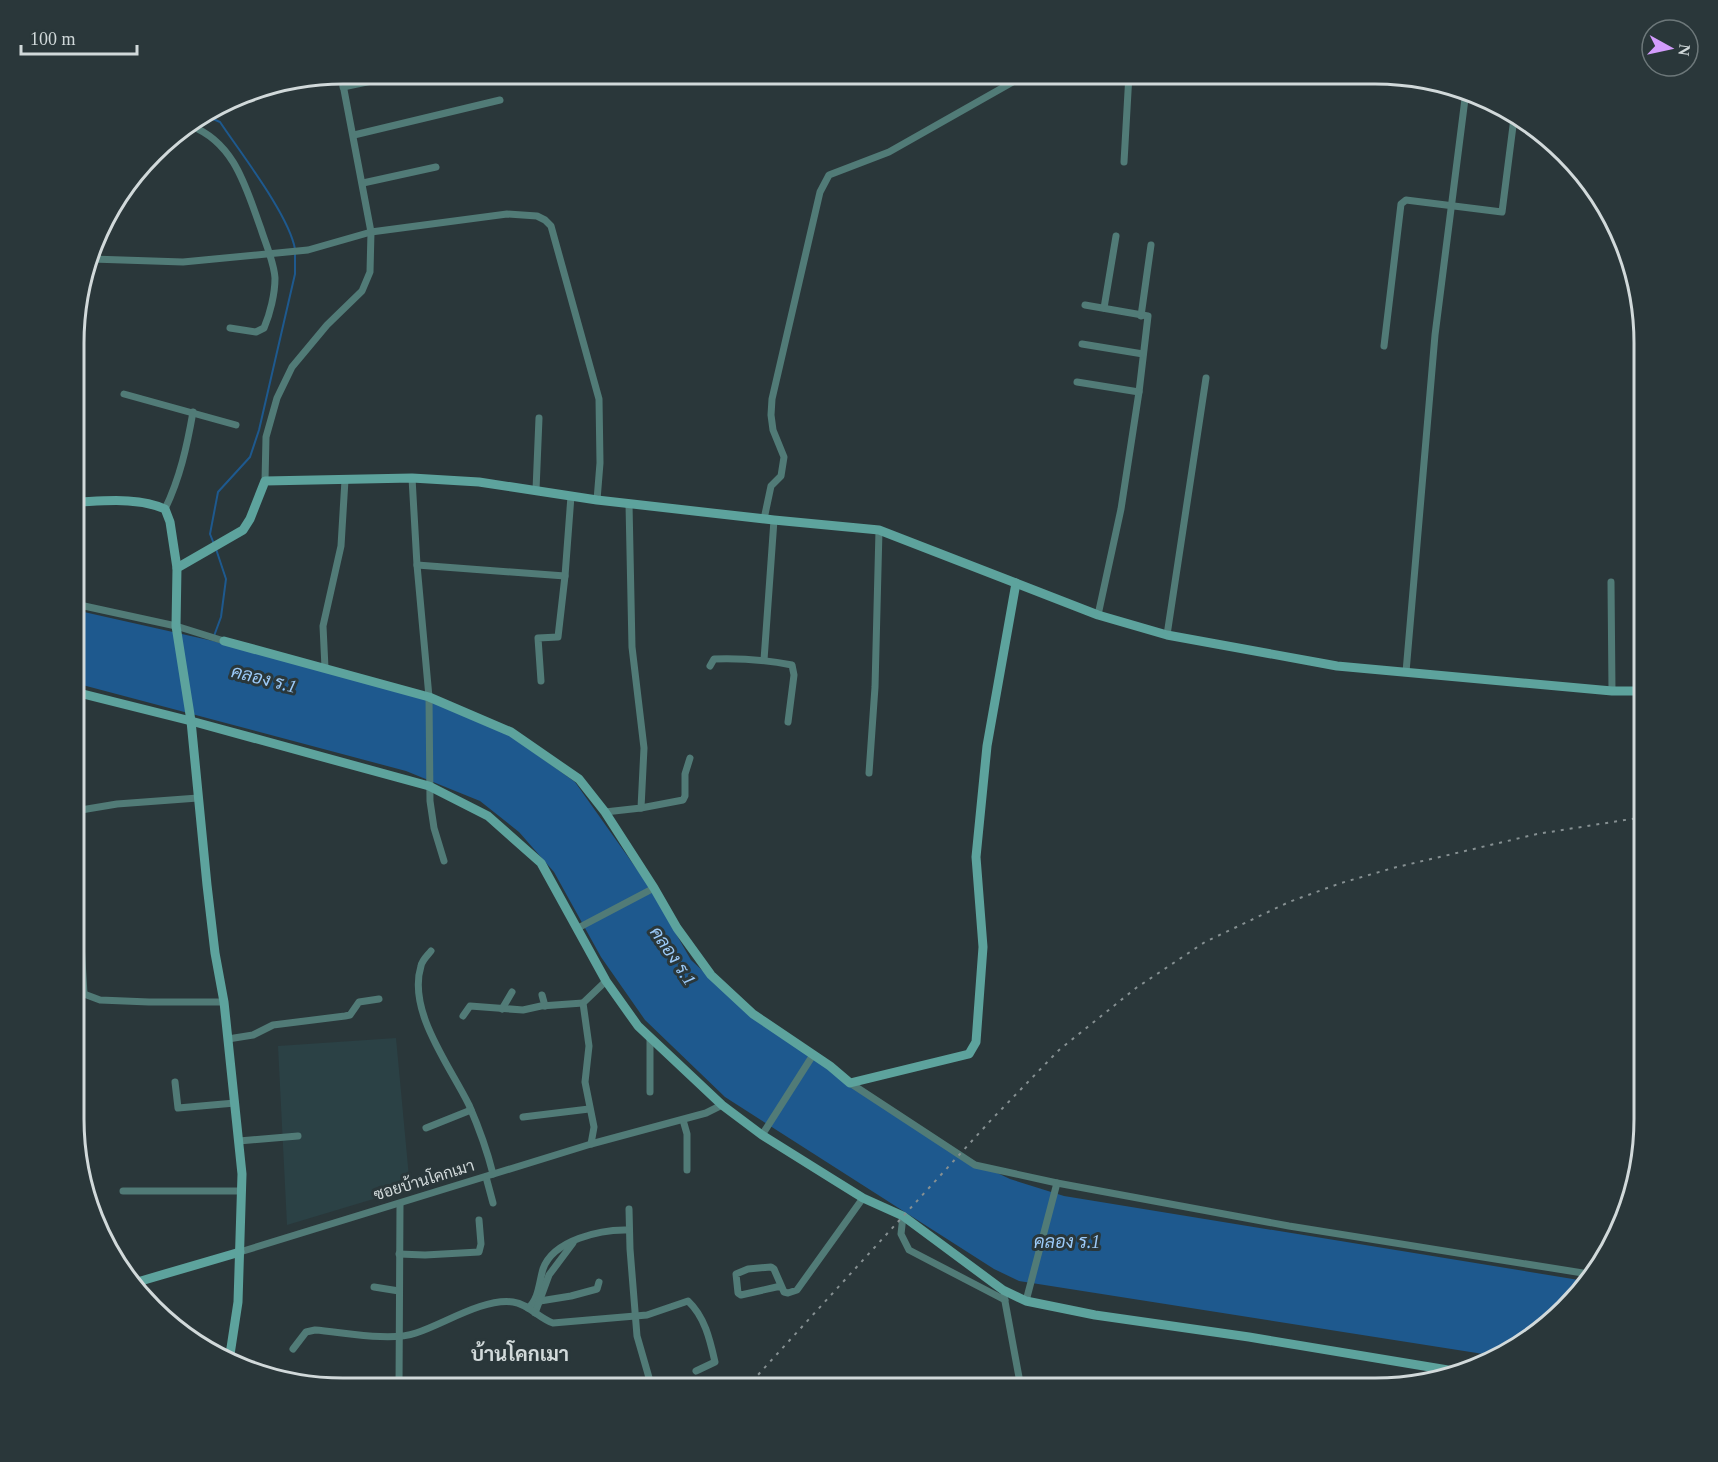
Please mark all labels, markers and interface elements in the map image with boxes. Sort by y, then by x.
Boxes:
scale bar [21,18,136,56]
north arrow [1640,18,1700,78]
text: 100 m [30,29,76,49]
text: N [1675,43,1694,57]
water label: คลอง ร.1 [229,661,299,697]
water label: คลอง ร.1 [646,923,700,989]
street label: ซอยบ้านโคกเมา [371,1154,476,1203]
water label: คลอง ร.1 [1034,1232,1100,1252]
district label: บ้านโคกเมา [471,1340,569,1365]

